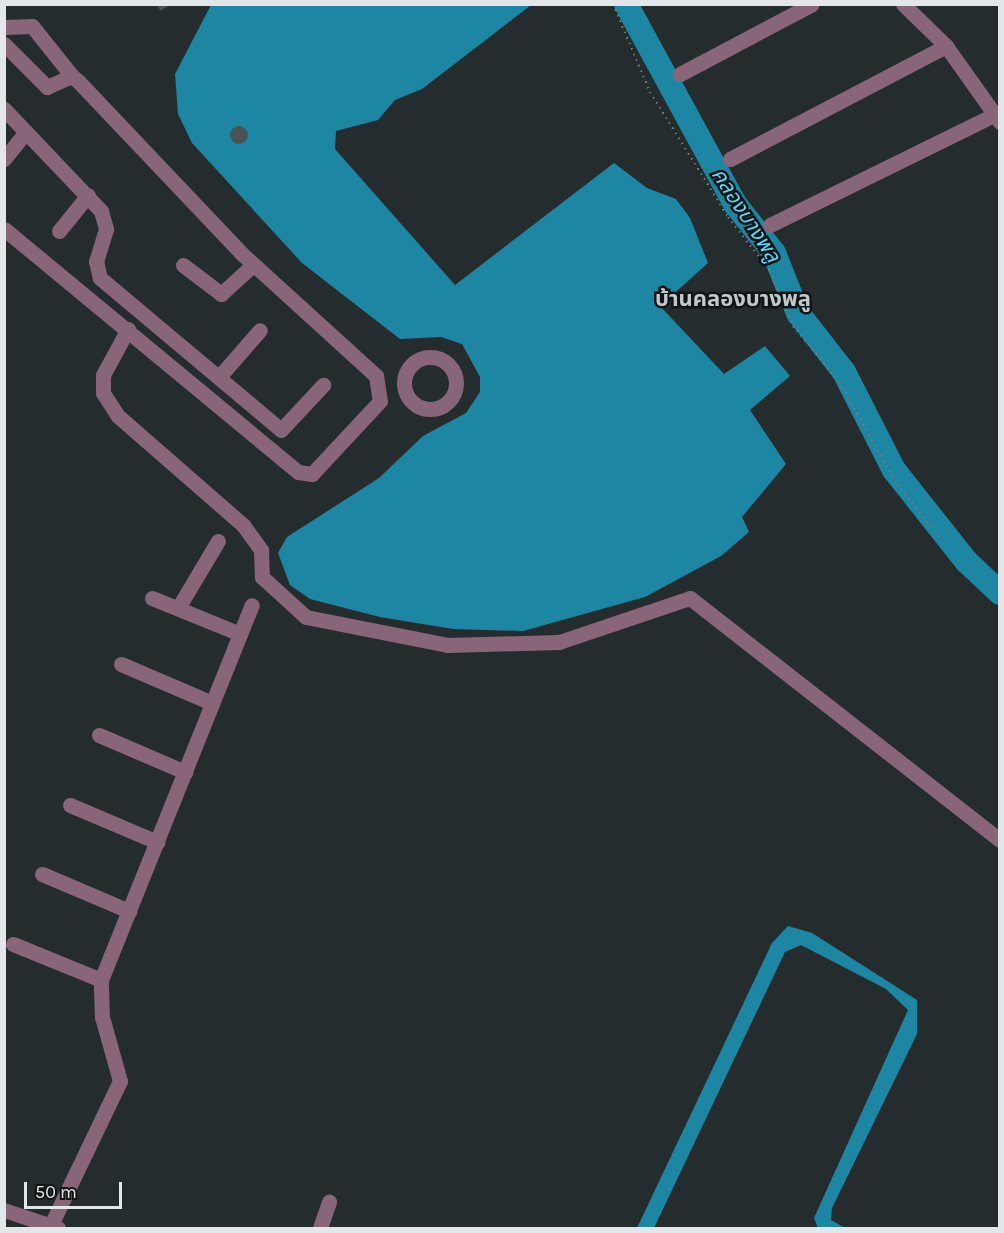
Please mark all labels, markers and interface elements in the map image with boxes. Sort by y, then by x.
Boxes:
water label: คลองบางพลู [706,163,786,267]
district label: บ้านคลองบางพลู [655,287,811,313]
scale bar [27,1170,124,1208]
text: 50 m [35,1181,77,1203]

